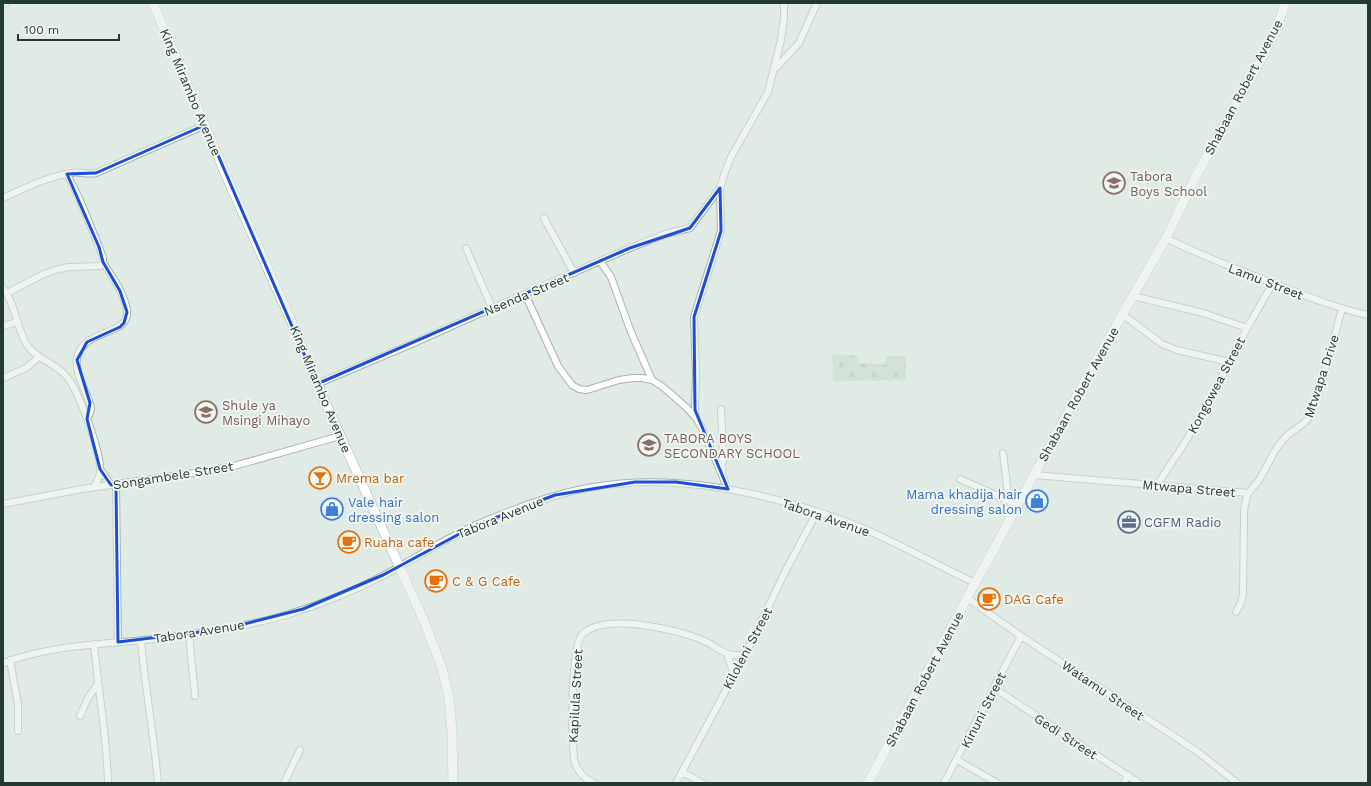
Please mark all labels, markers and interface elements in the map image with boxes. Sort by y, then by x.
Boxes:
scale bar [18,16,119,42]
street label: Shabaan Robert Avenue [1201,17,1286,158]
text: 100 m [24,23,59,37]
street label: King Mirambo Avenue [157,26,224,158]
place label: Tabora Boys School [1130,169,1207,199]
school or university icon: Tabora Boys School [1101,170,1127,196]
street label: Lamu Street [1226,260,1306,303]
street label: Nsenda Street [482,270,571,319]
street label: King Mirambo Avenue [287,323,354,455]
street label: Shabaan Robert Avenue [1035,324,1122,464]
street label: Mtwapa Drive [1301,333,1342,420]
street label: Kongowea Street [1185,334,1248,436]
place label: Shule ya Msingi Mihayo [222,398,310,428]
school or university icon: Shule ya Msingi Mihayo [193,399,219,425]
place label: TABORA BOYS SECONDARY SCHOOL [664,431,800,461]
school or university icon: TABORA BOYS SECONDARY SCHOOL [636,432,662,458]
street label: Songambele Street [112,458,235,492]
bar icon: Mrema bar [307,465,333,491]
place label: Mrema bar [336,471,404,486]
street label: Mtwapa Street [1142,477,1237,500]
place label: Mama khadija hair dressing salon [906,487,1022,517]
shop icon: Mama khadija hair dressing salon [1024,488,1050,514]
street label: Tabora Avenue [455,493,546,542]
place label: Vale hair dressing salon [348,495,439,525]
street label: Tabora Avenue [780,495,872,540]
shop icon: Vale hair dressing salon [319,496,345,522]
office icon: CGFM Radio [1116,509,1142,535]
place label: CGFM Radio [1144,515,1221,530]
cafe icon: Ruaha cafe [336,529,362,555]
place label: Ruaha cafe [364,535,434,550]
cafe icon: C & G Cafe [423,568,449,594]
place label: C & G Cafe [452,574,520,589]
cafe icon: DAG Cafe [976,586,1002,612]
place label: DAG Cafe [1004,592,1064,607]
street label: Kiloleni Street [720,604,776,692]
street label: Shabaan Robert Avenue [882,609,967,750]
street label: Tabora Avenue [153,617,246,646]
street label: Kapilula Street [566,648,585,743]
street label: Watamu Street [1059,657,1147,724]
street label: Kinuni Street [958,669,1009,751]
street label: Gedi Street [1031,710,1101,763]

